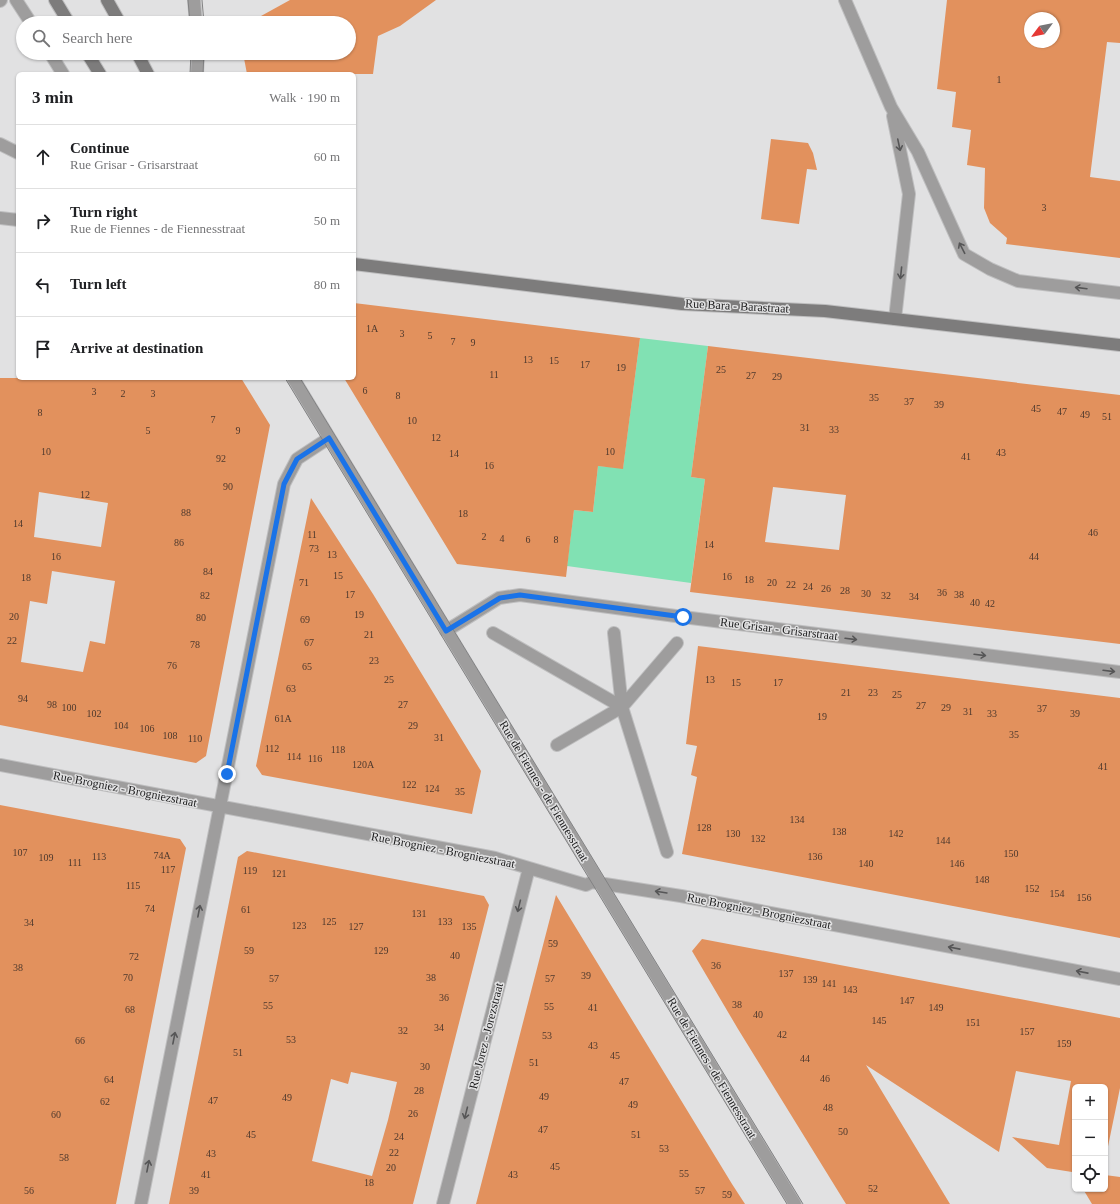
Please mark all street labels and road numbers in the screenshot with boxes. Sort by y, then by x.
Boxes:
street label: Rue Bara - Barastraat [685,296,790,316]
street label: Rue Grisar - Grisarstraat [719,615,839,643]
street label: Rue de Fiennes - de Fiennesstraat [496,718,592,864]
street label: Rue Brogniez - Brogniezstraat [52,768,199,810]
street label: Rue Brogniez - Brogniezstraat [370,829,517,871]
street label: Rue Brogniez - Brogniezstraat [686,890,833,932]
street label: Rue Jorez - Jorezstraat [466,981,506,1091]
street label: Rue de Fiennes - de Fiennesstraat [664,995,760,1141]

